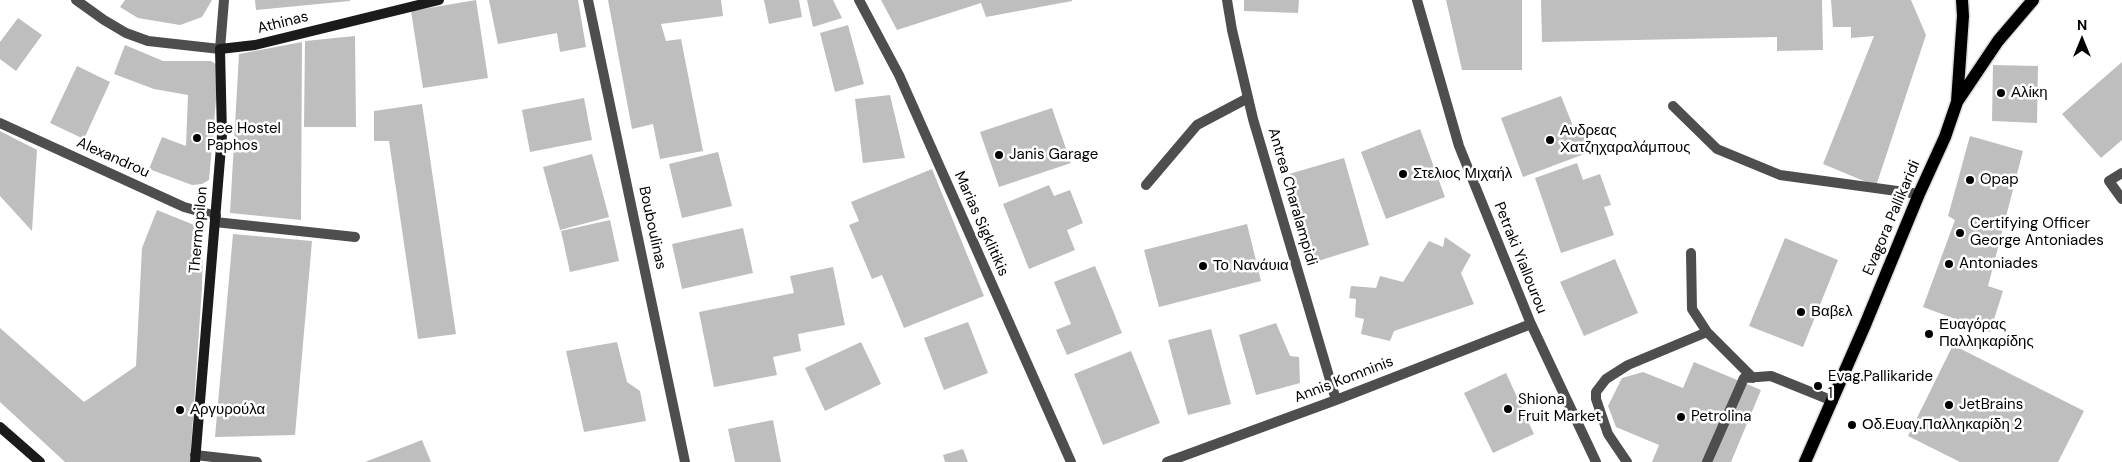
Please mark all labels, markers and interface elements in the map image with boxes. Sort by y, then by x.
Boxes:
street label: Athinas [256,8,310,38]
north arrow [2057,15,2107,65]
text: N [2077,16,2087,34]
place label: Αλίκη [2011,84,2048,102]
marker: Αλίκη [1995,87,2007,99]
place label: Bee Hostel Paphos [207,120,281,155]
place label: Ανδρεας Χατζηχαραλάμπους [1560,122,1690,157]
street label: Antrea Charalampidi [1264,126,1320,268]
marker: Bee Hostel Paphos [191,132,203,144]
street label: Alexandrou [74,134,152,182]
marker: Ανδρεας Χατζηχαραλάμπους [1544,134,1556,146]
place label: Janis Garage [1009,146,1098,164]
marker: Janis Garage [993,149,1005,161]
street label: Evagora Pallikaridi [1860,158,1924,278]
place label: Στελιος Μιχαήλ [1413,165,1512,183]
marker: Στελιος Μιχαήλ [1397,168,1409,180]
street label: Marias Sigklitikis [950,169,1012,279]
place label: Opap [1980,171,2019,189]
marker: Opap [1964,174,1976,186]
street label: Bouboulinas [634,185,670,271]
street label: Thermopilon [186,186,212,274]
street label: Petraki Yiallourou [1489,200,1551,316]
place label: Certifying Officer George Antoniades [1970,215,2104,250]
marker: Certifying Officer George Antoniades [1954,227,1966,239]
place label: Antoniades [1959,255,2038,273]
place label: Το Νανάυια [1213,257,1289,275]
marker: Antoniades [1943,258,1955,270]
marker: Το Νανάυια [1197,260,1209,272]
place label: Βαβελ [1811,303,1852,321]
marker: Βαβελ [1795,306,1807,318]
place label: Ευαγόρας Παλληκαρίδης [1939,316,2034,351]
marker: Ευαγόρας Παλληκαρίδης [1923,328,1935,340]
street label: Annis Komninis [1292,353,1396,407]
place label: Evag.Pallikaride 1 [1828,368,1933,403]
marker: Evag.Pallikaride 1 [1812,380,1824,392]
place label: Shiona Fruit Market [1518,391,1601,426]
place label: JetBrains [1959,396,2023,414]
marker: JetBrains [1943,399,1955,411]
place label: Αργυρούλα [190,401,265,419]
marker: Shiona Fruit Market [1502,403,1514,415]
marker: Αργυρούλα [174,404,186,416]
place label: Petrolina [1691,408,1751,426]
marker: Petrolina [1675,411,1687,423]
place label: Οδ.Ευαγ.Παλληκαρίδη 2 [1862,416,2022,434]
marker: Οδ.Ευαγ.Παλληκαρίδη 2 [1846,419,1858,431]

